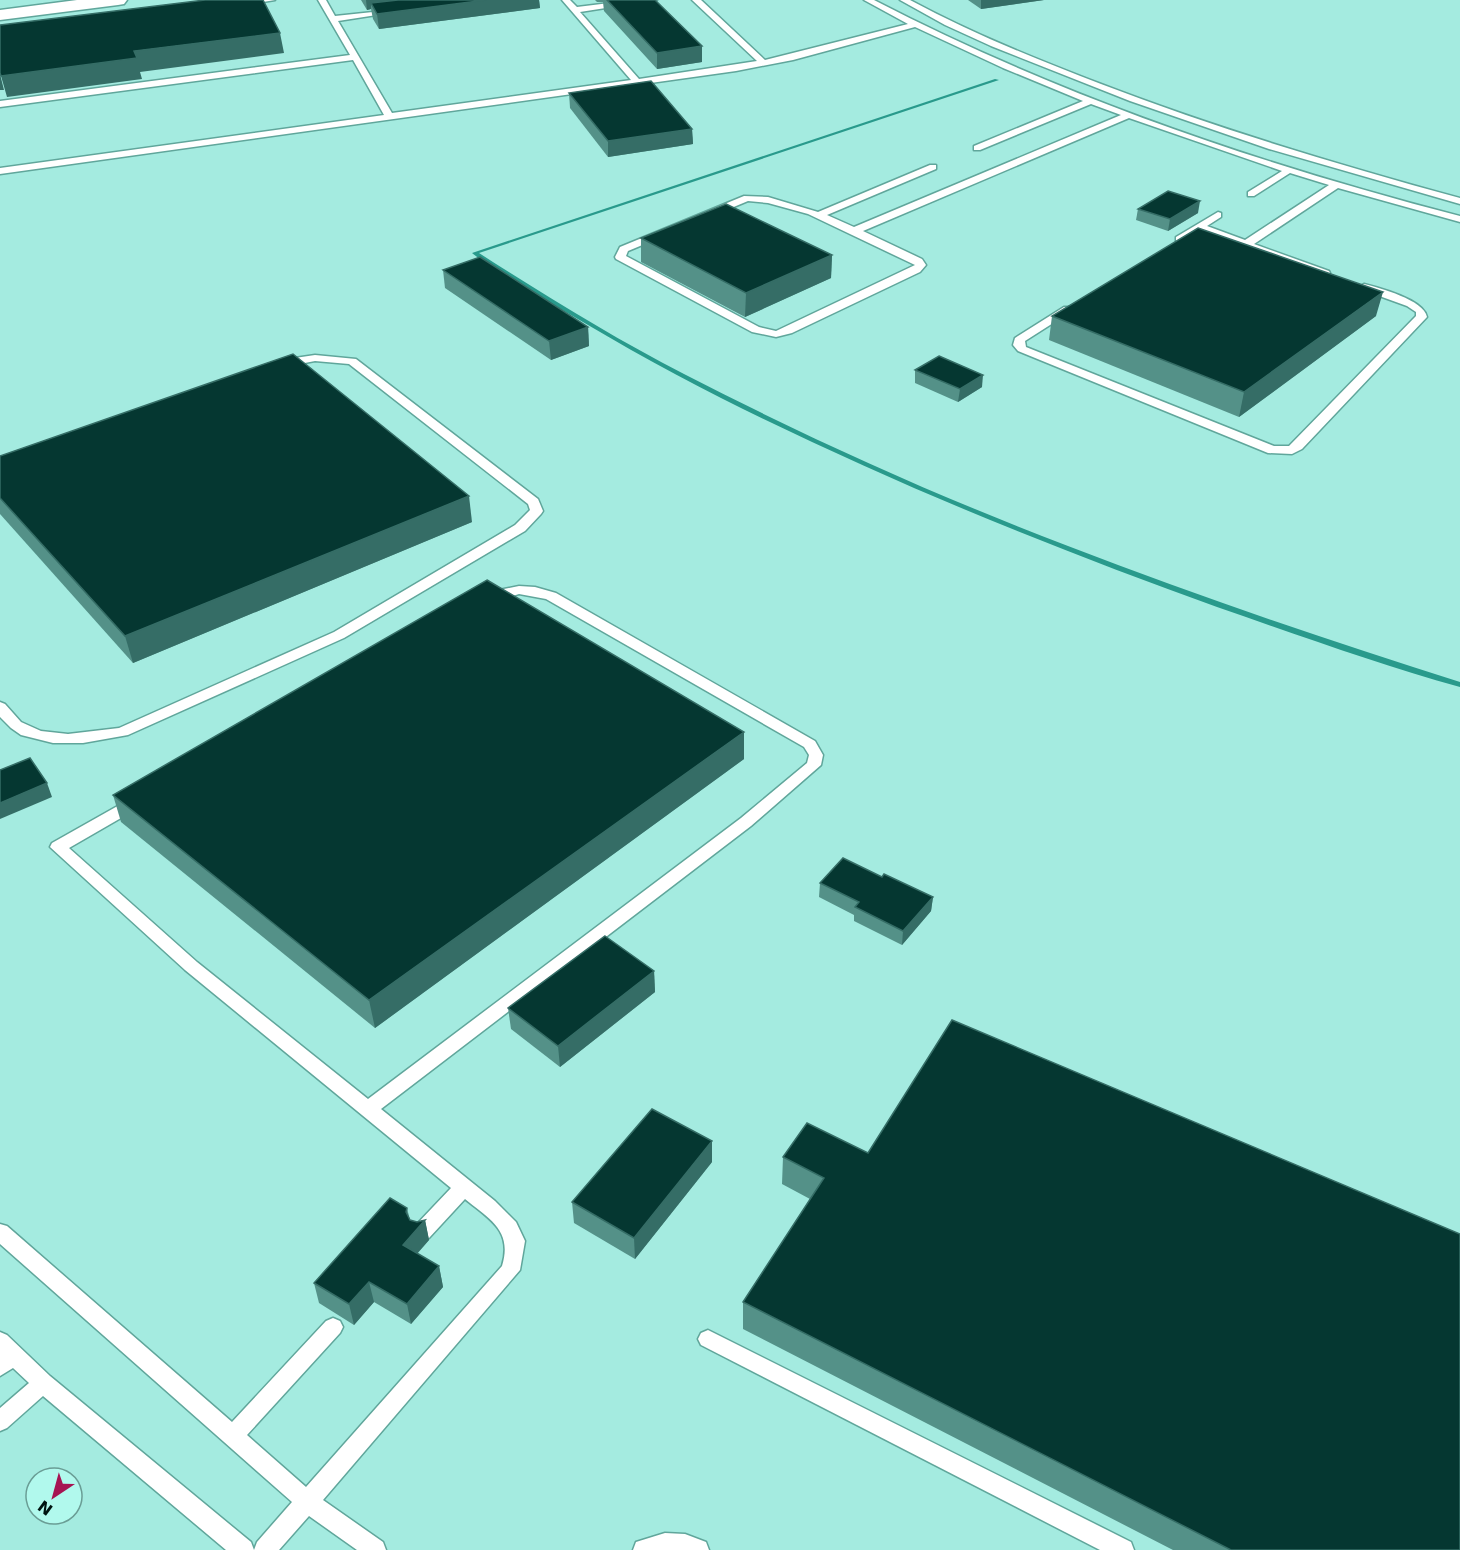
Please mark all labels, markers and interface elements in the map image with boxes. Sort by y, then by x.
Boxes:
north arrow [24,1466,84,1526]
text: N [34,1496,56,1519]

